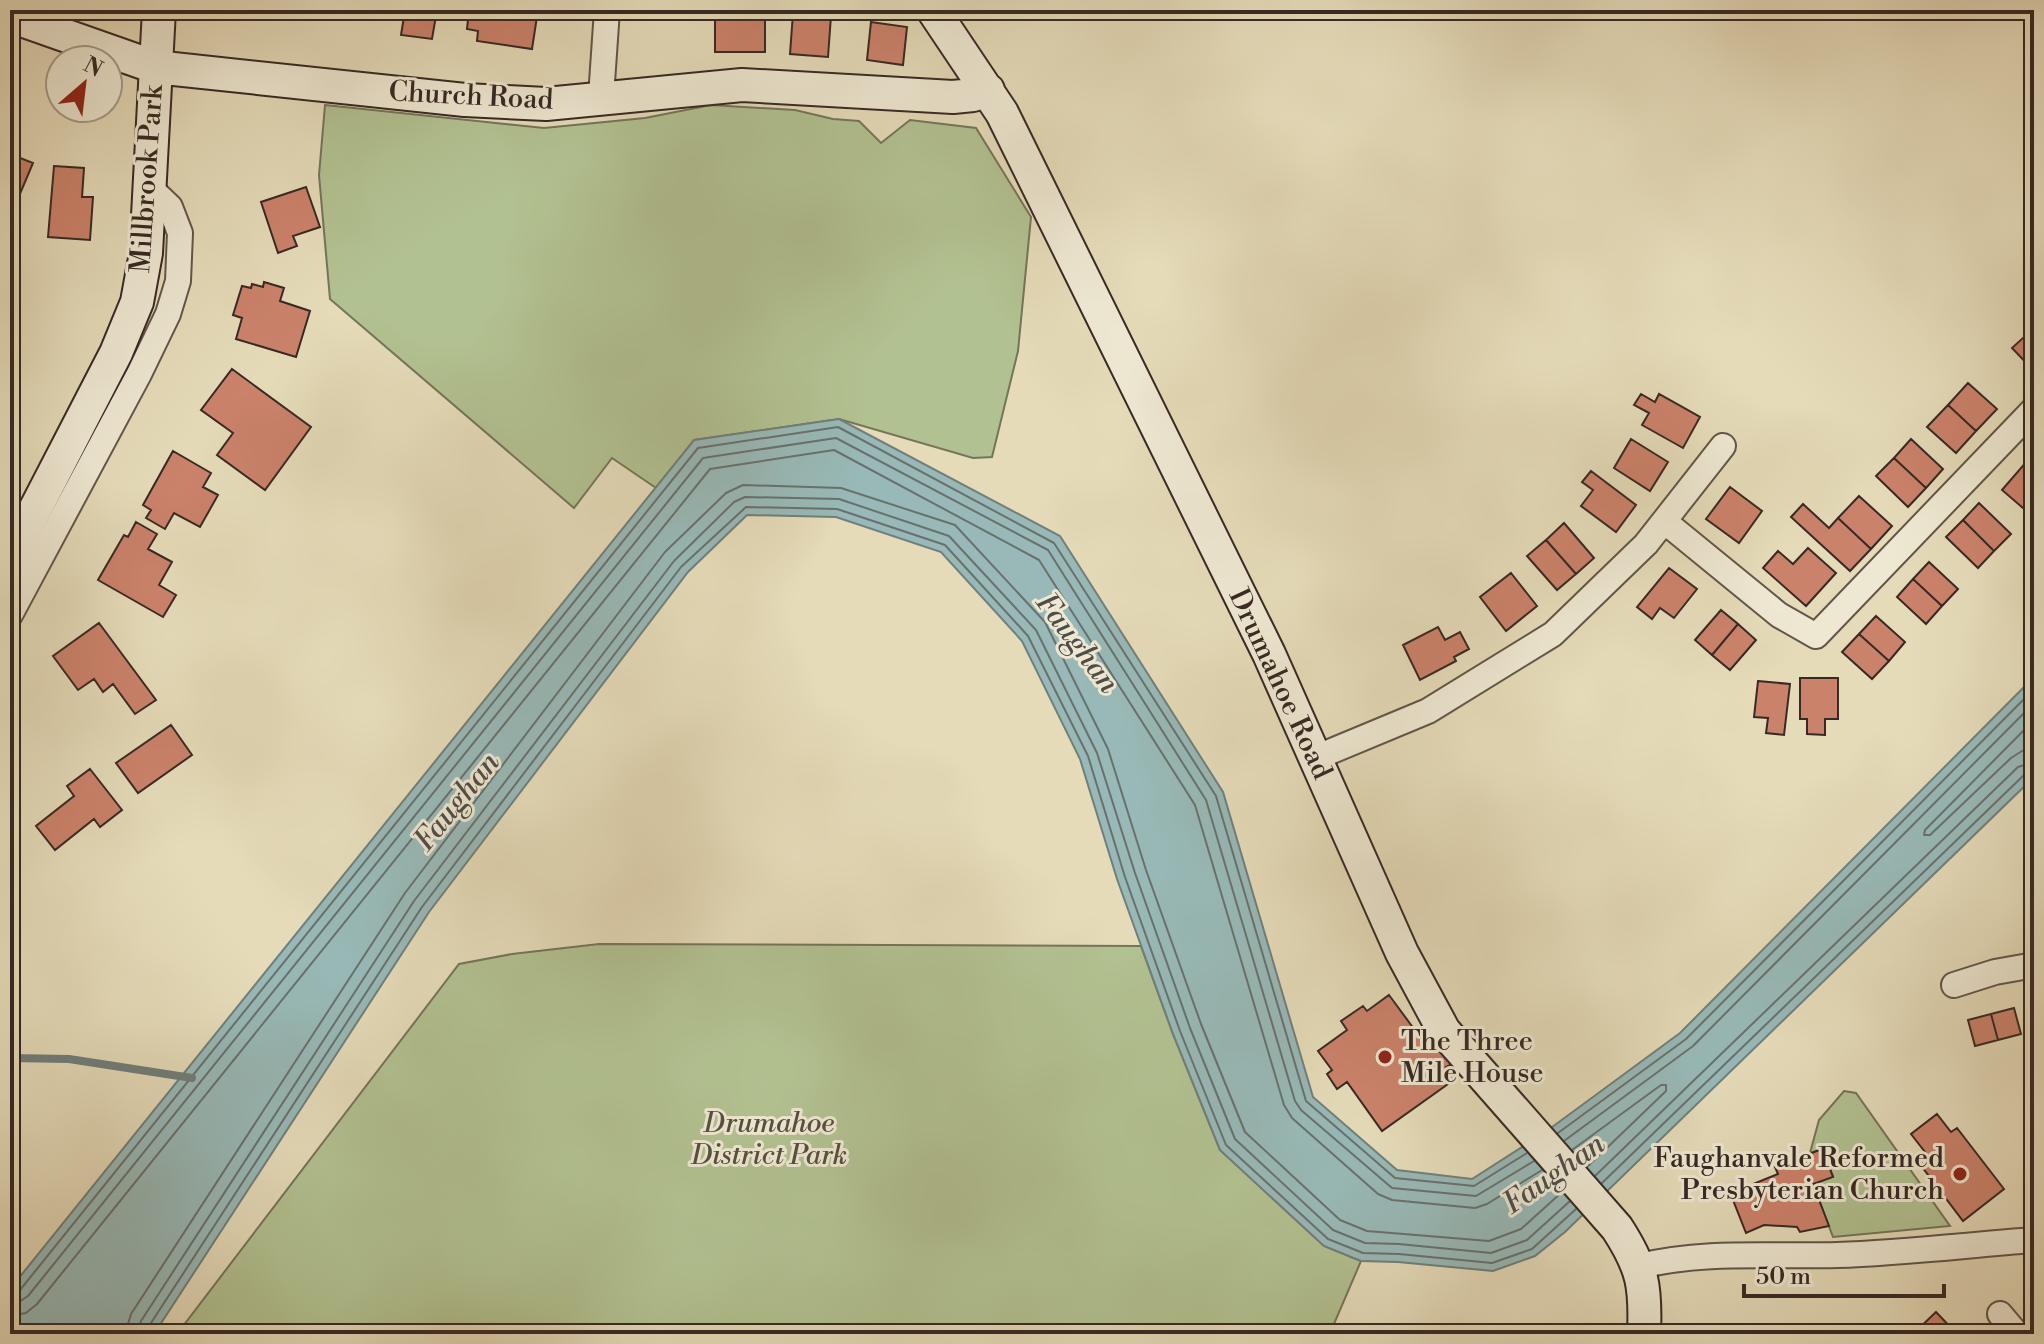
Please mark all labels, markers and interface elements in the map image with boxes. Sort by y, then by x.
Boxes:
north arrow [44,44,124,124]
text: N [79,52,107,84]
street label: Church Road [388,74,554,118]
street label: Millbrook Park [123,82,171,274]
street label: Drumahoe Road [1220,583,1340,785]
water label: Faughan [1027,585,1127,701]
water label: Faughan [406,745,508,859]
place label: The Three Mile House [1401,1024,1544,1091]
marker: The Three Mile House [1376,1048,1394,1066]
park label: Drumahoe District Park [690,1106,847,1173]
water label: Faughan [1496,1125,1613,1223]
place label: Faughanvale Reformed Presbyterian Church [1653,1141,1944,1208]
marker: Faughanvale Reformed Presbyterian Church [1951,1165,1969,1183]
scale bar [1744,1248,1944,1298]
text: 50 m [1756,1262,1811,1292]

